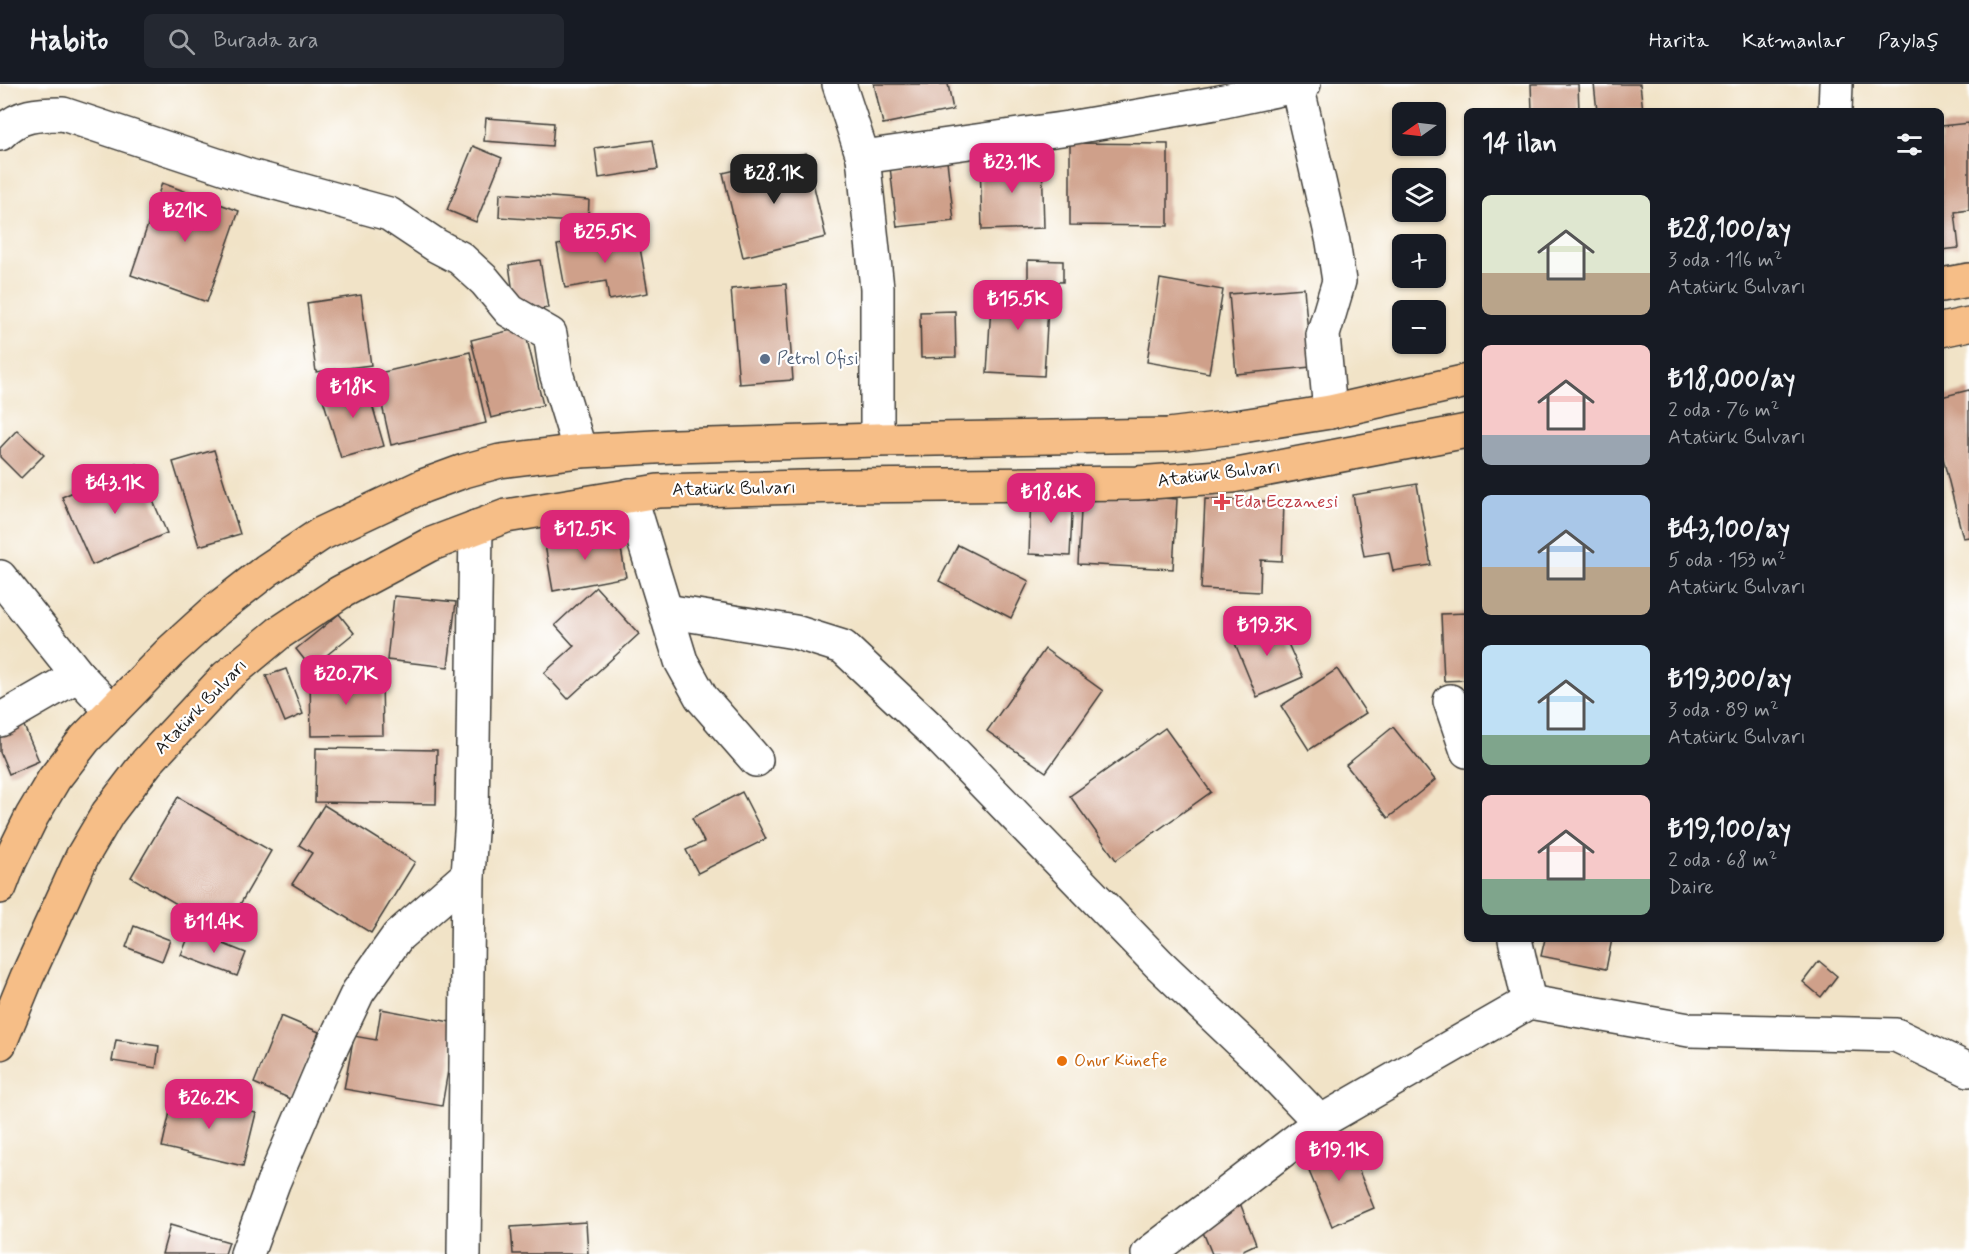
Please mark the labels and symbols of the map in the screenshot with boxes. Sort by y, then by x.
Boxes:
north arrow [1392,102,1446,156]
pin: ₺23.1K [963,143,1061,194]
pin: ₺28.1K [725,154,823,205]
pin: ₺21K [149,192,221,243]
pin: ₺25.5K [556,213,654,264]
pin: ₺15.5K [969,280,1067,331]
place label: Petrol Ofisi [777,347,859,371]
marker: Petrol Ofisi [758,352,772,366]
pin: ₺18K [317,368,389,419]
street label: Atatürk Bulvarı [1156,455,1282,493]
pin: ₺43.1K [66,464,164,515]
pin: ₺18.6K [1002,473,1100,524]
street label: Atatürk Bulvarı [672,476,796,502]
place label: Eda Eczanesi [1234,490,1338,514]
marker: Eda Eczanesi [1215,495,1229,509]
pin: ₺12.5K [536,510,634,561]
pin: ₺19.3K [1218,606,1316,657]
street label: Atatürk Bulvarı [149,654,253,760]
pin: ₺20.7K [297,655,395,706]
pin: ₺11.4K [165,903,263,954]
place label: Onur Künefe [1074,1049,1167,1073]
marker: Onur Künefe [1055,1054,1069,1068]
pin: ₺26.2K [160,1079,258,1130]
pin: ₺19.1K [1290,1131,1388,1182]

